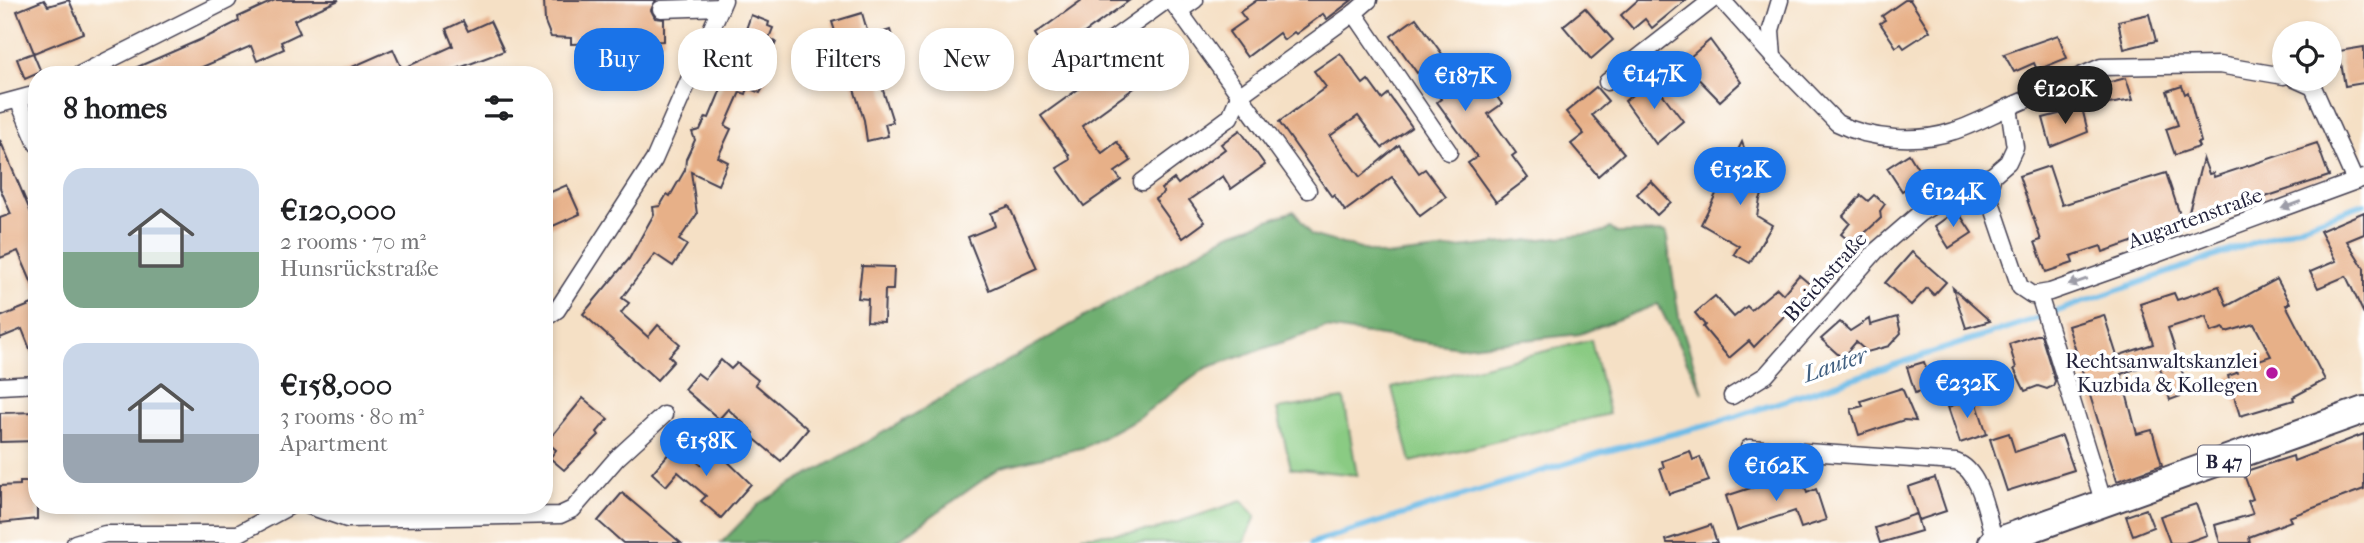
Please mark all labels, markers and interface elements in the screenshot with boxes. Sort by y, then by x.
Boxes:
map controls [2272,21,2342,91]
button: locate [2272,21,2342,91]
chip: Buy [574,28,664,91]
chip: Rent [678,28,777,91]
chip: Filters [791,28,905,91]
chip: New [919,28,1014,91]
chip: Apartment [1028,28,1189,91]
pin: €147K [1605,52,1703,111]
pin: €187K [1416,54,1514,113]
text: €147K [1623,60,1685,87]
text: €187K [1434,62,1496,89]
pin: €120K [2016,66,2114,126]
text: €120K [2033,75,2097,102]
icon: filters [480,89,518,127]
text: 8 homes [63,91,167,126]
pin: €152K [1691,148,1789,207]
text: €152K [1710,156,1770,183]
pin: €124K [1904,170,2002,229]
text: €124K [1921,178,1985,205]
street label: Augartenstraße [2124,183,2265,254]
text: €120,000 [280,193,396,228]
icon: home [119,196,203,280]
one-way arrow [2281,199,2302,210]
street label: Bleichstraße [1778,227,1872,327]
text: 2 rooms · 70 m² [280,228,426,255]
text: Hunsrückstraße [280,255,439,282]
one-way arrow [2067,277,2088,288]
water label: Lauter [1798,340,1872,389]
place label: Rechtsanwaltskanzlei Kuzbida & Kollegen [2065,349,2258,397]
pin: €232K [1918,360,2016,420]
marker: Rechtsanwaltskanzlei Kuzbida & Kollegen [2264,365,2280,381]
text: €158,000 [280,368,392,403]
text: €232K [1935,369,1999,396]
icon: home [119,371,203,455]
text: 3 rooms · 80 m² [280,403,424,430]
pin: €158K [657,419,755,478]
text: €158K [676,427,736,454]
text: Apartment [280,430,388,457]
pin: €162K [1727,444,1825,503]
road number: B 47 [2198,446,2250,476]
text: €162K [1745,452,1807,479]

